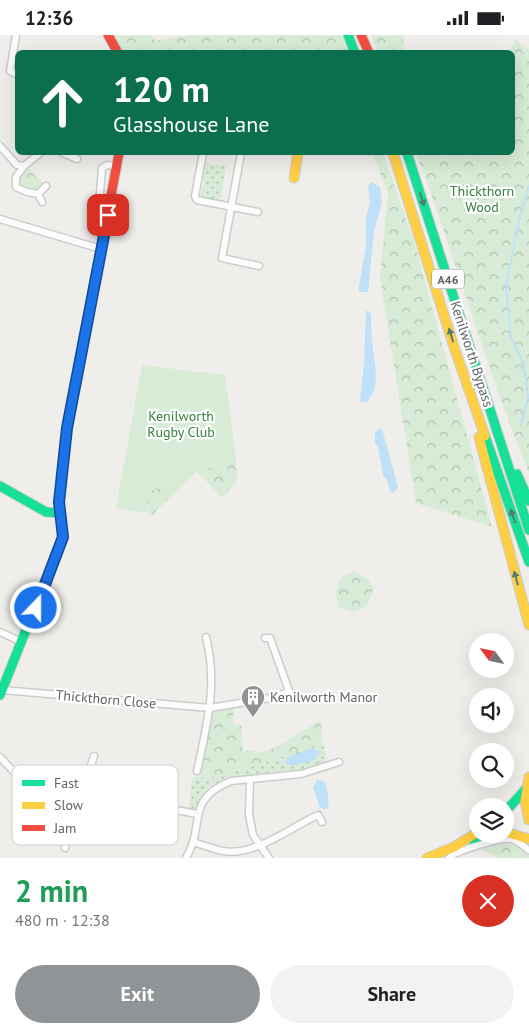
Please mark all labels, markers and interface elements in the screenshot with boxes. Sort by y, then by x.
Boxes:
text: 12:36 [25,6,73,30]
text: 120 m [113,66,210,112]
icon: ahead [30,70,95,135]
text: Glasshouse Lane [113,110,269,138]
park label: Thickthorn Wood [450,182,514,216]
one-way arrow [418,192,426,207]
pin [87,194,129,236]
icon: arrive [94,201,122,229]
road number: A46 [432,269,464,288]
street label: Kenilworth Bypass [446,299,498,409]
one-way arrow [446,328,454,343]
park label: Kenilworth Rugby Club [147,407,215,441]
one-way arrow [509,509,516,524]
one-way arrow [512,571,520,586]
position arrow [9.0,581,61.0,633]
north arrow [469,633,514,677]
map controls [469,633,514,843]
building icon: Kenilworth Manor [240,684,266,718]
street label: Thickthorn Close [55,686,157,712]
place label: Kenilworth Manor [270,688,378,706]
button: sound [469,688,514,733]
button: search [469,743,514,788]
legend [12,765,178,845]
text: Fast [54,774,79,792]
text: Slow [54,796,84,814]
button: layers [469,798,514,843]
text: Jam [53,819,76,837]
text: 2 min [15,871,88,910]
button: close [462,875,514,927]
text: 480 m · 12:38 [15,910,110,930]
button: Exit [15,965,260,1023]
button: Share [270,965,514,1023]

